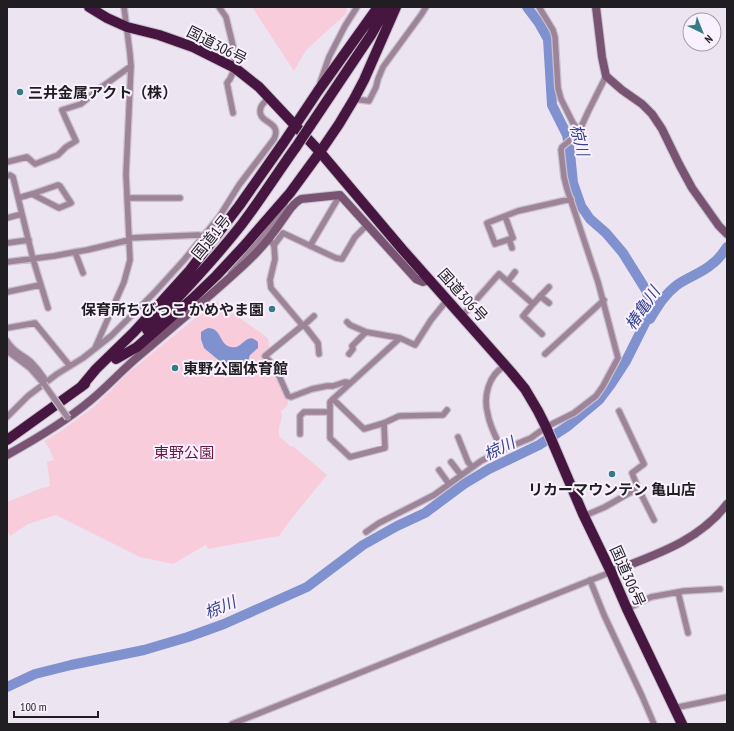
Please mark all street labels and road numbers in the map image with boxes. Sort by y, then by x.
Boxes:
street label: 国道306号 [184,22,250,68]
street label: 国道1号 [187,211,235,263]
street label: 国道306号 [434,264,492,326]
street label: 国道306号 [606,542,650,610]

